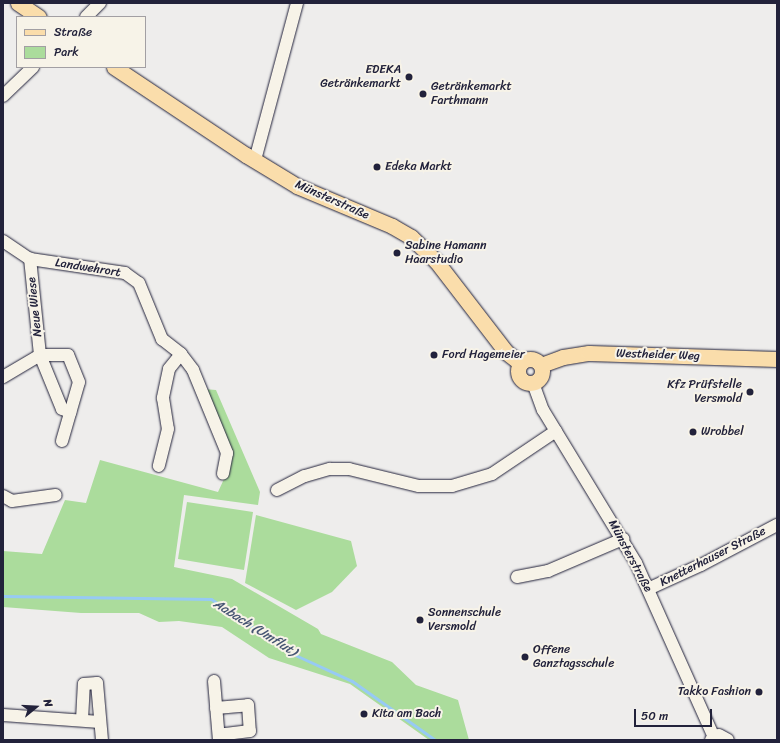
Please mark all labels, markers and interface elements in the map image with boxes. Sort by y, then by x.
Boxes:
legend [16,16,146,68]
text: Straße [54,21,92,43]
text: Park [54,41,79,63]
place label: EDEKA Getränkemarkt [320,63,401,91]
marker: EDEKA Getränkemarkt [404,72,414,82]
place label: Getränkemarkt Farthmann [431,80,512,108]
marker: Getränkemarkt Farthmann [418,89,428,99]
place label: Edeka Markt [385,160,452,174]
marker: Edeka Markt [372,162,382,172]
street label: Münsterstraße [293,177,371,223]
place label: Sabine Hamann Haarstudio [405,239,487,267]
marker: Sabine Hamann Haarstudio [392,248,402,258]
street label: Landwehrort [54,256,122,280]
street label: Neue Wiese [25,276,45,338]
street label: Westheider Weg [616,346,700,364]
place label: Ford Hagemeier [442,348,525,362]
marker: Ford Hagemeier [429,350,439,360]
place label: Kfz Prüfstelle Versmold [667,378,742,406]
marker: Kfz Prüfstelle Versmold [745,387,755,397]
place label: Wrobbel [701,425,744,439]
marker: Wrobbel [688,427,698,437]
street label: Münsterstraße [605,518,655,594]
street label: Knetterhauser Straße [657,524,769,590]
water label: Aabach (Umflut) [211,596,299,660]
place label: Sonnenschule Versmold [428,606,501,634]
marker: Sonnenschule Versmold [415,615,425,625]
place label: Offene Ganztagsschule [533,643,614,671]
marker: Offene Ganztagsschule [520,652,530,662]
place label: Takko Fashion [677,685,751,699]
north arrow [16,687,56,727]
marker: Takko Fashion [754,687,764,697]
text: N [38,697,58,710]
scale bar [636,701,714,727]
text: 50 m [641,705,668,727]
place label: Kita am Bach [372,707,441,721]
marker: Kita am Bach [359,709,369,719]

